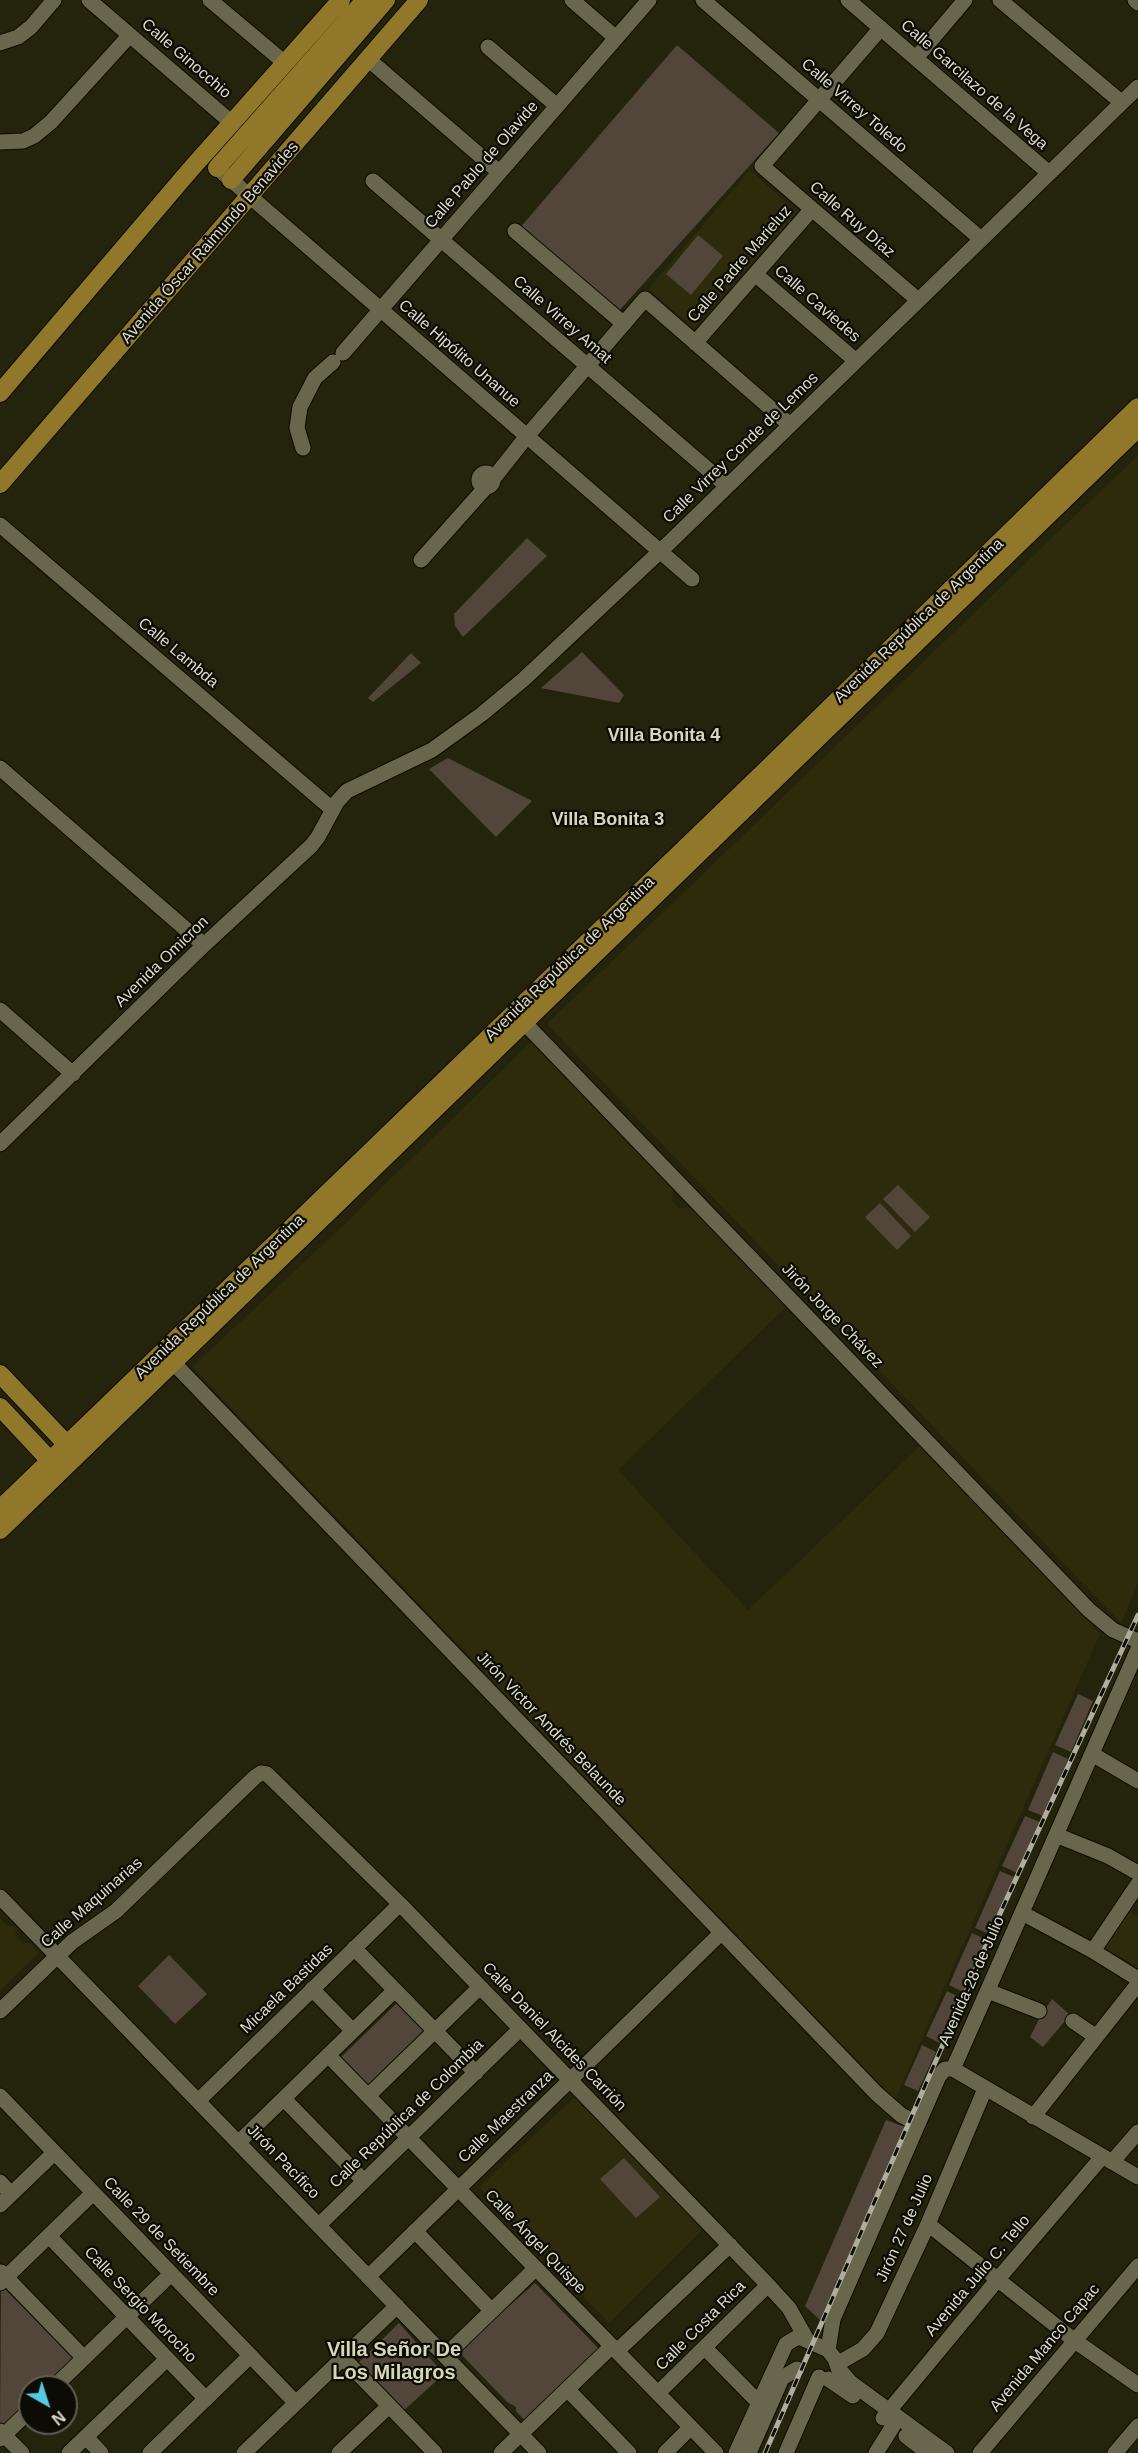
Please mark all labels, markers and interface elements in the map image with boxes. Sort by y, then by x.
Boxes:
street label: Calle Ginocchio [137,15,235,103]
street label: Calle Garcilazo de la Vega [897,16,1051,154]
street label: Calle Virrey Toledo [797,55,911,157]
street label: Calle Pablo de Olavide [421,97,543,233]
street label: Avenida Óscar Raimundo Benavides [117,138,303,348]
street label: Calle Ruy Díaz [805,178,899,262]
street label: Calle Padre Marieluz [684,202,796,326]
street label: Calle Caviedes [770,261,864,347]
street label: Calle Virrey Amat [509,272,615,368]
street label: Calle Hipólito Unanue [394,296,524,412]
street label: Calle Virrey Conde de Lemos [659,369,823,527]
street label: Avenida República de Argentina [830,535,1008,707]
street label: Calle Lambda [134,614,222,692]
district label: Villa Bonita 4 [608,725,720,747]
district label: Villa Bonita 3 [552,809,664,831]
street label: Avenida República de Argentina [481,873,659,1045]
street label: Avenida Omicron [111,913,213,1011]
street label: Avenida República de Argentina [131,1211,309,1383]
street label: Jirón Jorge Chávez [777,1260,887,1372]
street label: Jirón Victor Andrés Belaunde [472,1648,630,1810]
street label: Calle Maquinarias [37,1854,147,1952]
street label: Avenida 28 de Julio [935,1913,1009,2049]
street label: Micaela Bastidas [237,1940,337,2038]
street label: Calle Daniel Alcides Carrión [478,1959,630,2115]
street label: Calle República de Colombia [326,2035,488,2193]
street label: Calle Maestranza [455,2067,557,2167]
street label: Jirón Pacífico [243,2121,323,2203]
street label: Jirón 27 de Julio [873,2171,937,2285]
street label: Calle 29 de Setiembre [99,2173,223,2301]
street label: Calle Ángel Quispe [481,2186,589,2298]
street label: Avenida Julio C. Tello [922,2211,1034,2341]
street label: Calle Sergio Morocho [80,2243,200,2367]
street label: Calle Costa Rica [652,2277,750,2375]
street label: Avenida Manco Capac [986,2280,1104,2416]
district label: Villa Señor De Los Milagros [327,2338,461,2385]
north arrow [18,2375,78,2435]
text: N [49,2408,68,2428]

